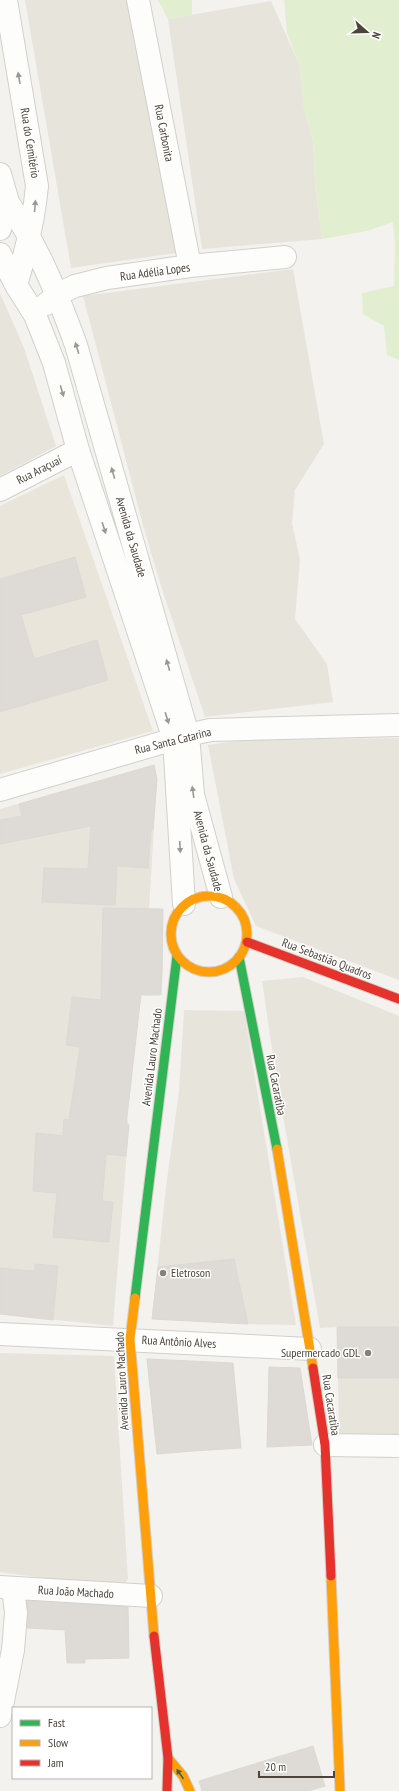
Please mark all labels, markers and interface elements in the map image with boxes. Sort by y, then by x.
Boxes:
north arrow [347,12,387,52]
text: N [369,30,384,41]
one-way arrow [16,72,22,84]
street label: Rua Carbonita [152,103,177,163]
street label: Rua do Cemitério [18,107,43,179]
one-way arrow [32,200,39,212]
street label: Rua Adélia Lopes [119,259,191,284]
one-way arrow [74,341,80,353]
one-way arrow [59,384,65,397]
street label: Rua Araçuaí [14,452,64,487]
one-way arrow [110,466,116,478]
street label: Avenida da Saudade [113,495,150,579]
one-way arrow [101,523,107,535]
one-way arrow [165,659,171,671]
one-way arrow [165,712,171,724]
street label: Rua Santa Catarina [133,724,213,757]
one-way arrow [190,786,196,798]
street label: Avenida da Saudade [190,809,226,893]
one-way arrow [177,841,184,853]
street label: Rua Sebastião Quadros [280,934,374,983]
street label: Avenida Lauro Machado [138,1007,165,1107]
street label: Rua Cacaratiba [263,1053,290,1117]
place label: Eletroson [171,1265,210,1280]
marker: Eletroson [158,1268,168,1278]
street label: Avenida Lauro Machado [111,1332,132,1431]
street label: Rua Antônio Alves [141,1332,217,1351]
place label: Supermercado GDL [281,1345,360,1360]
marker: Supermercado GDL [363,1348,373,1358]
street label: Rua Cacaratiba [319,1373,344,1437]
street label: Rua João Machado [38,1582,114,1601]
legend [12,1707,152,1779]
text: Fast [48,1715,66,1730]
text: Slow [48,1735,69,1750]
scale bar [259,1753,334,1779]
text: Jam [47,1755,64,1770]
text: 20 m [265,1759,286,1774]
one-way arrow [176,1768,184,1779]

